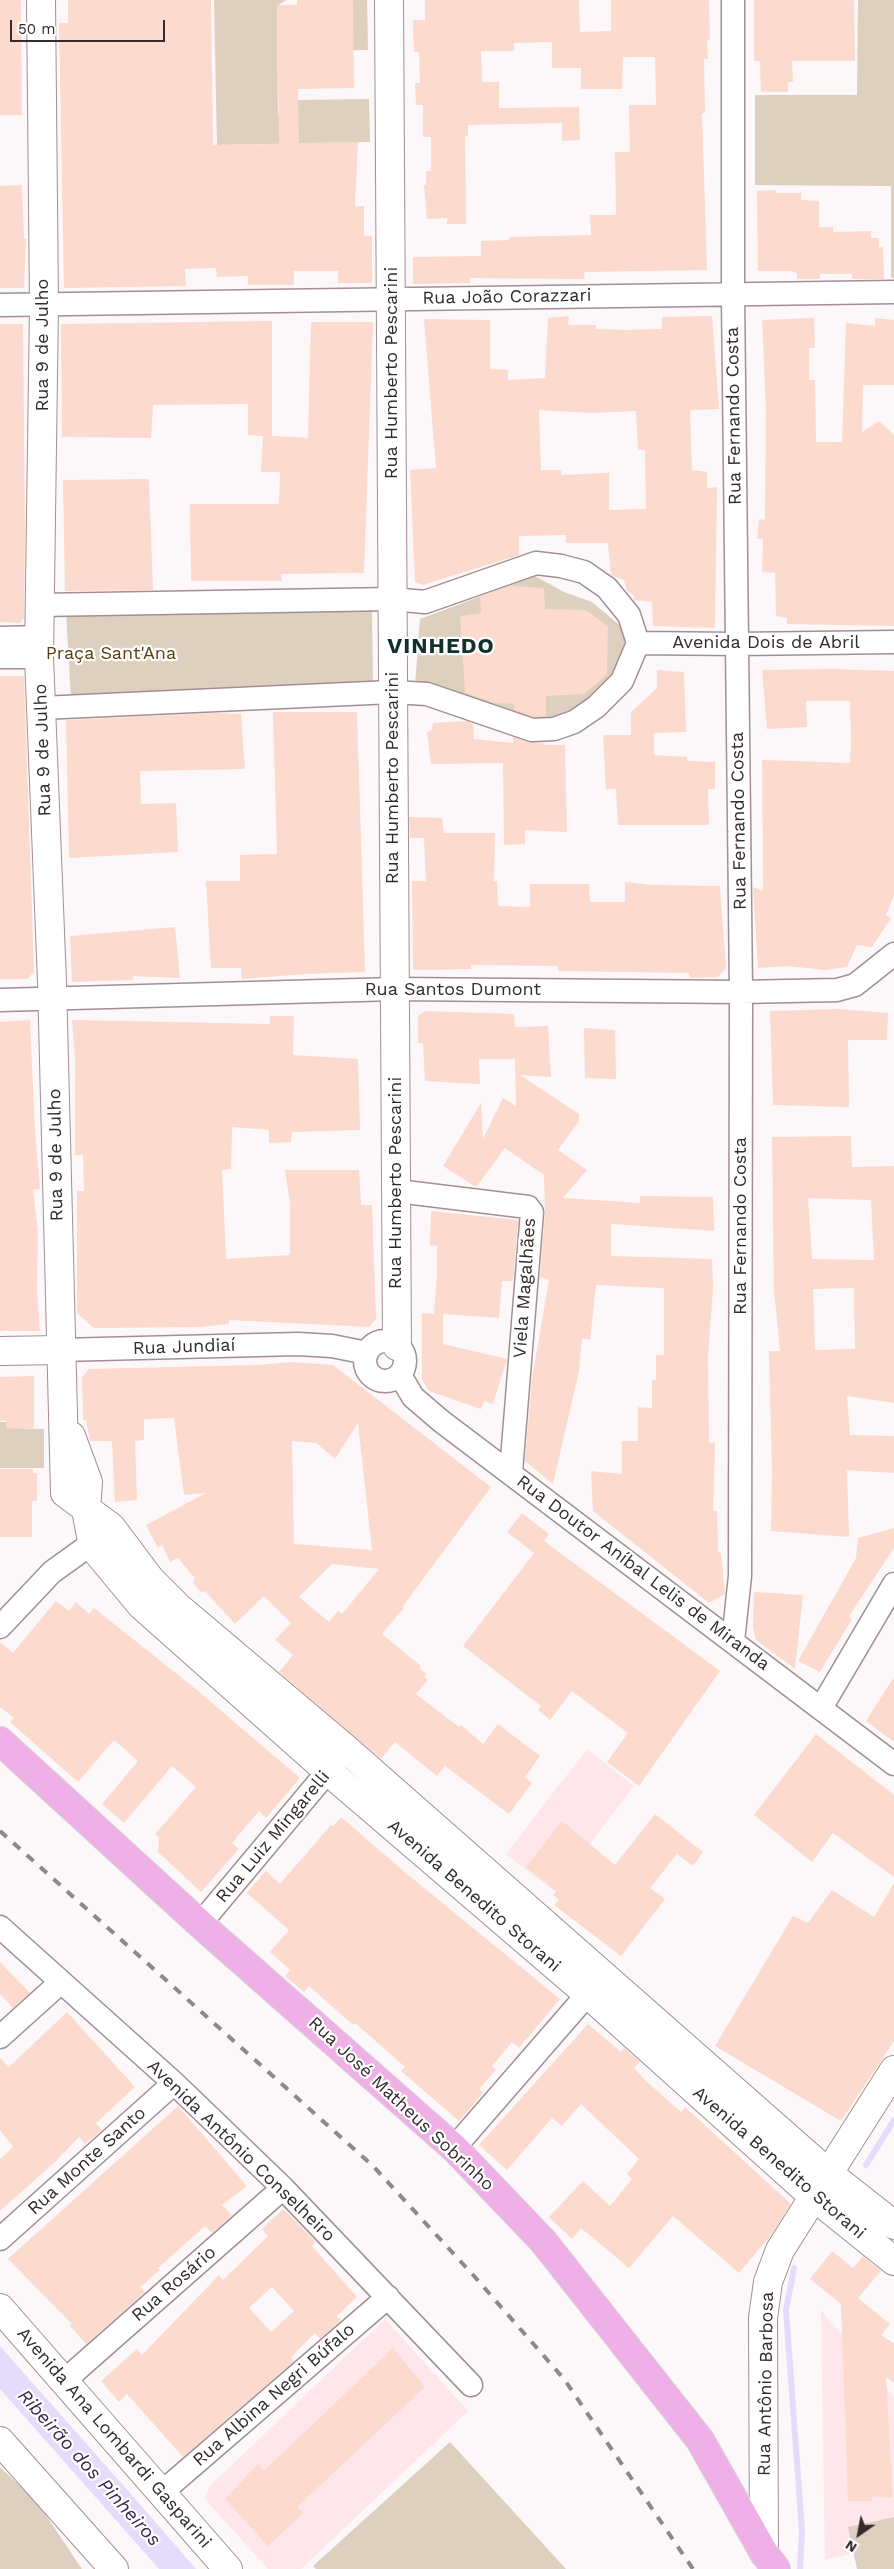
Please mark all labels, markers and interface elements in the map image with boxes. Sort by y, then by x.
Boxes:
scale bar [12,10,168,42]
text: 50 m [18,20,55,38]
street label: Rua Humberto Pescarini [381,267,403,479]
street label: Rua 9 de Julho [32,279,54,411]
street label: Rua João Corazzari [422,285,592,309]
street label: Rua Fernando Costa [722,327,746,505]
street label: Avenida Dois de Abril [672,632,860,654]
district label: VINHEDO [386,634,496,660]
park label: Praça Sant'Ana [46,643,176,665]
street label: Rua Humberto Pescarini [382,672,404,884]
street label: Rua 9 de Julho [30,683,56,817]
street label: Rua Fernando Costa [727,732,751,910]
street label: Rua Santos Dumont [365,979,541,1001]
street label: Rua Humberto Pescarini [385,1077,407,1289]
street label: Rua 9 de Julho [44,1088,68,1222]
street label: Rua Fernando Costa [730,1137,752,1315]
street label: Viela Magalhães [509,1217,541,1359]
street label: Rua Jundiaí [132,1334,236,1360]
street label: Rua Doutor Aníbal Lelis de Miranda [512,1471,774,1675]
street label: Rua Luiz Mingarelli [211,1767,335,1907]
street label: Avenida Benedito Storani [383,1815,565,1977]
street label: Rua José Matheus Sobrinho [304,2012,498,2196]
street label: Avenida Antônio Conselheiro [143,2056,339,2246]
street label: Avenida Benedito Storani [688,2082,870,2244]
street label: Rua Monte Santo [24,2102,150,2220]
street label: Rua Rosário [128,2242,220,2326]
street label: Rua Antônio Barbosa [754,2292,778,2476]
street label: Rua Albina Negri Búfalo [189,2319,359,2471]
street label: Avenida Ana Lombardi Gasparini [12,2323,216,2553]
water label: Ribeirão dos Pinheiros [13,2385,165,2551]
north arrow [834,2509,884,2559]
text: N [842,2537,860,2556]

